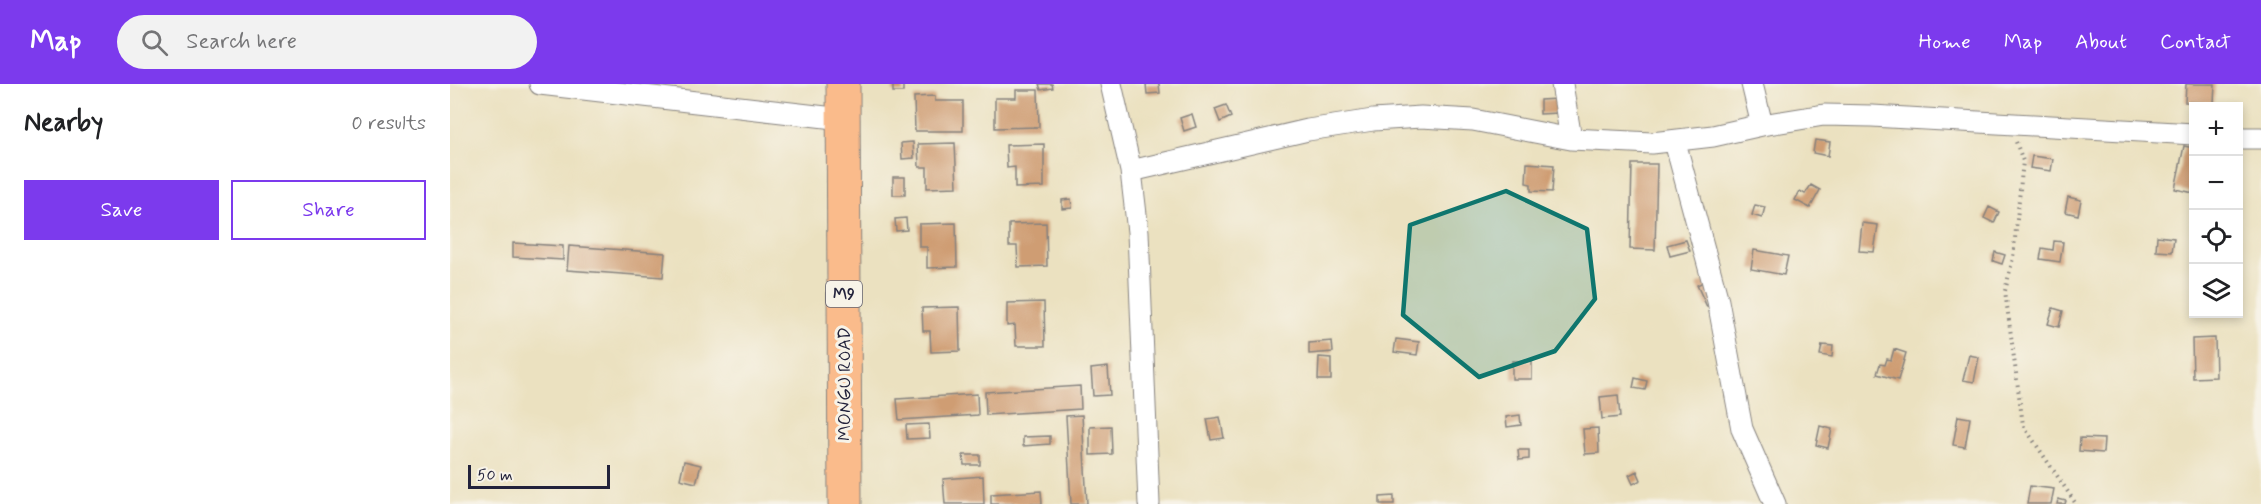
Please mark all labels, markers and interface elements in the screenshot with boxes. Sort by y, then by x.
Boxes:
search box [117,15,537,69]
text: Map [30,24,81,61]
icon: search [138,26,171,59]
text: Search here [186,28,297,56]
text: Home [1919,28,1971,56]
text: Map [2004,28,2042,56]
text: About [2075,28,2127,56]
text: Contact [2160,28,2231,56]
map controls [2189,102,2243,318]
button: + [2189,102,2243,156]
text: Nearby [24,106,103,140]
text: 0 results [352,110,426,137]
button: − [2189,156,2243,210]
button: Save [24,180,219,240]
button: Share [231,180,426,240]
button: locate [2189,210,2243,264]
button: layers [2189,264,2243,318]
road number: M9 [826,281,862,307]
street label: MONGU ROAD [833,327,857,441]
scale bar [468,462,610,490]
text: 50 m [477,465,513,486]

